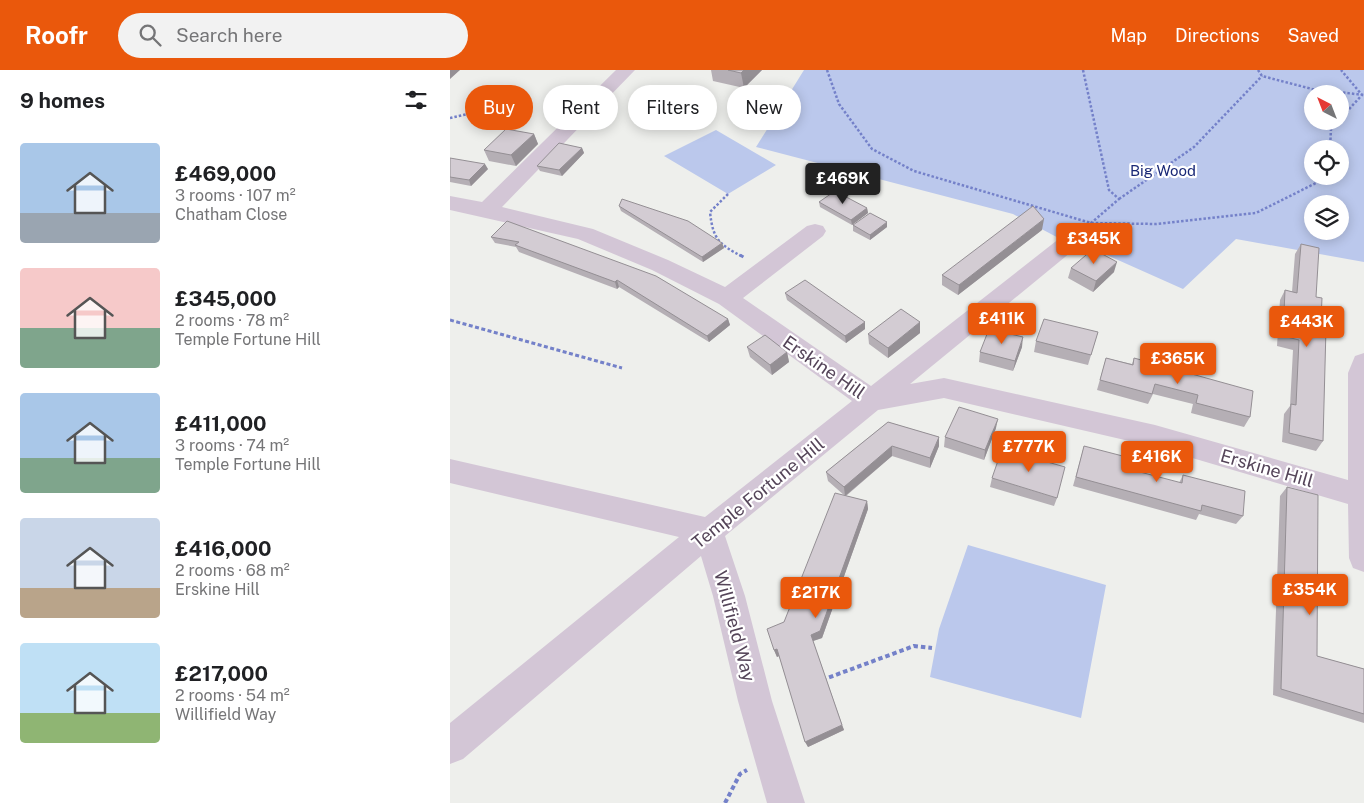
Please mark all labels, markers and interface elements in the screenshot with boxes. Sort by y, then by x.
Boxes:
search box [118,13,468,58]
text: Roofr [25,21,88,49]
icon: search [136,21,164,49]
text: Search here [176,24,283,46]
text: Map [1110,25,1147,46]
text: Directions [1175,25,1260,46]
text: Saved [1288,25,1339,46]
chip: Buy [465,85,533,130]
chip: Rent [543,85,618,130]
chip: Filters [628,85,717,130]
chip: New [727,85,801,130]
north arrow [1304,85,1349,130]
map controls [1304,85,1349,240]
icon: filters [402,86,430,114]
text: 9 homes [20,88,105,113]
button: locate [1304,140,1349,185]
text: £469,000 [175,161,276,186]
pin: £469K [808,162,878,205]
park label: Big Wood [1130,162,1196,179]
icon: home [60,163,120,223]
text: £469K [816,169,870,188]
text: 3 rooms · 107 m² [175,186,296,205]
button: layers [1304,195,1349,240]
text: Chatham Close [175,205,287,224]
pin: £345K [1059,222,1129,265]
text: £345K [1067,229,1121,248]
text: £345,000 [175,286,277,311]
icon: home [60,288,120,348]
pin: £411K [967,302,1037,345]
pin: £443K [1272,306,1342,348]
text: £411K [979,309,1025,328]
text: 2 rooms · 78 m² [175,311,289,330]
text: £443K [1280,312,1334,331]
text: Temple Fortune Hill [175,330,321,349]
street label: Erskine Hill [779,331,869,403]
pin: £365K [1143,342,1213,385]
text: £365K [1151,349,1205,368]
text: £411,000 [175,411,267,436]
icon: home [60,413,120,473]
pin: £777K [994,430,1064,473]
street label: Temple Fortune Hill [688,433,828,553]
text: 3 rooms · 74 m² [175,436,289,455]
text: £777K [1003,437,1055,456]
pin: £416K [1122,440,1192,483]
street label: Erskine Hill [1218,445,1316,491]
text: £416K [1132,447,1182,466]
text: Temple Fortune Hill [175,455,321,474]
text: £416,000 [175,536,272,561]
icon: home [60,538,120,598]
text: 2 rooms · 68 m² [175,561,290,580]
street label: Willifield Way [710,568,760,684]
pin: £354K [1275,574,1345,616]
pin: £217K [781,576,851,619]
text: Erskine Hill [175,580,260,599]
text: £354K [1283,580,1337,599]
text: £217K [792,583,840,602]
text: £217,000 [175,661,268,686]
icon: home [60,663,120,723]
text: 2 rooms · 54 m² [175,686,290,705]
text: Willifield Way [175,705,276,724]

